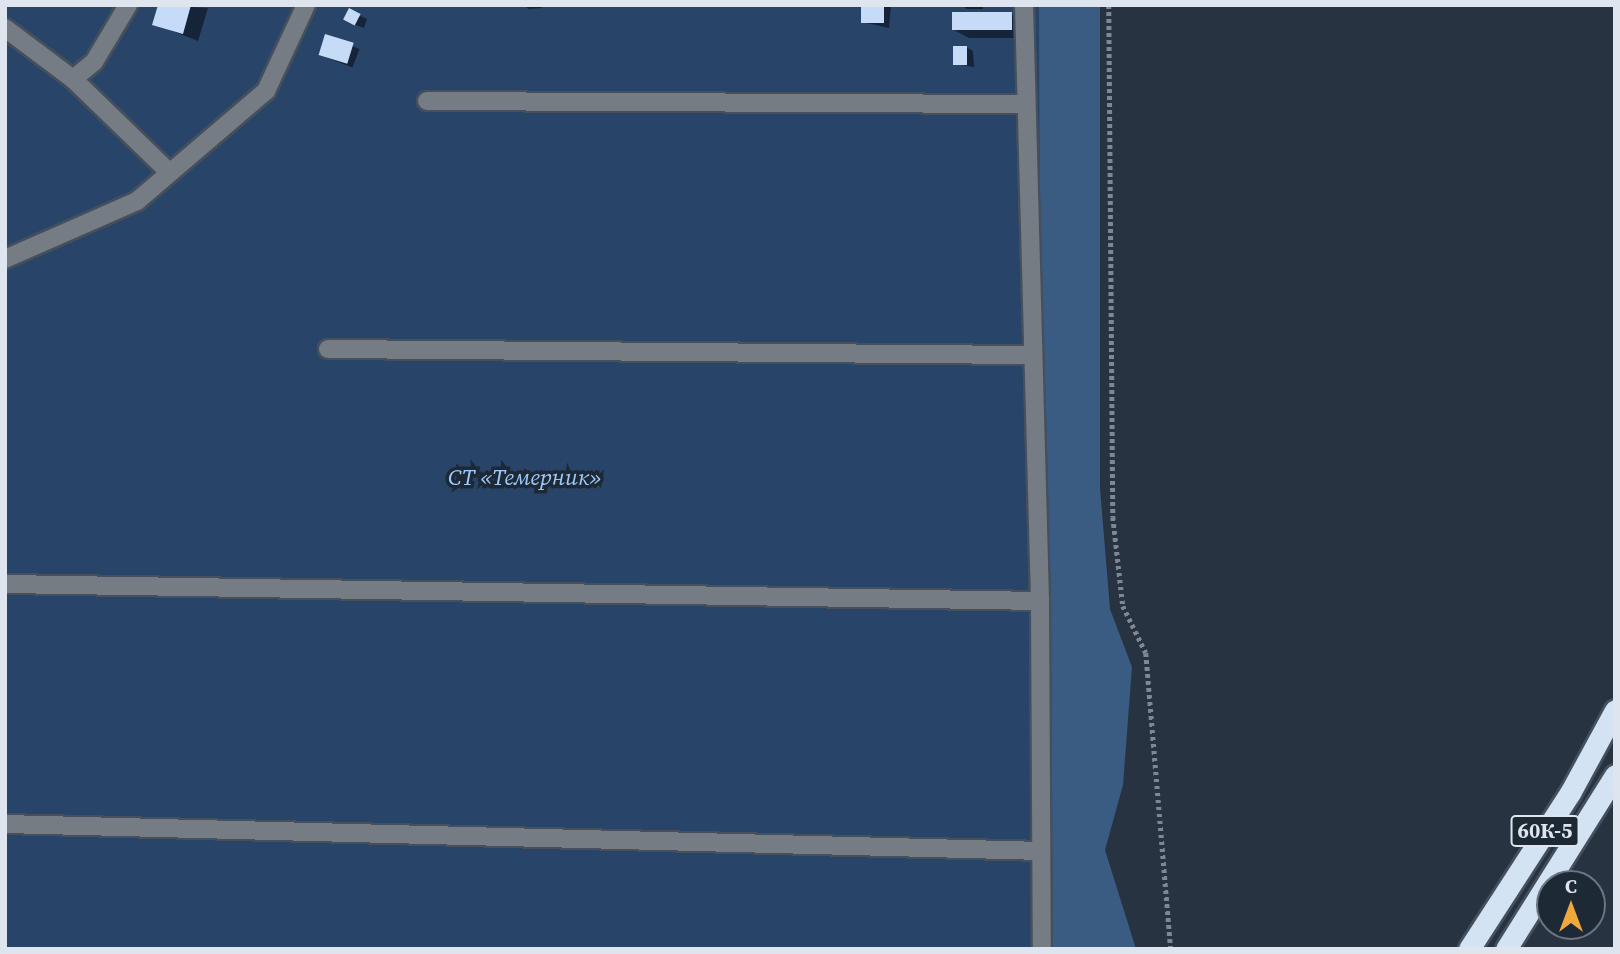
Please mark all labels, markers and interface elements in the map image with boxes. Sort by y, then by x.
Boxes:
park label: СТ «Темерник» [448,463,602,491]
road number: 60К-5 [1510,814,1580,848]
north arrow [1536,870,1606,940]
text: С [1565,873,1577,899]

